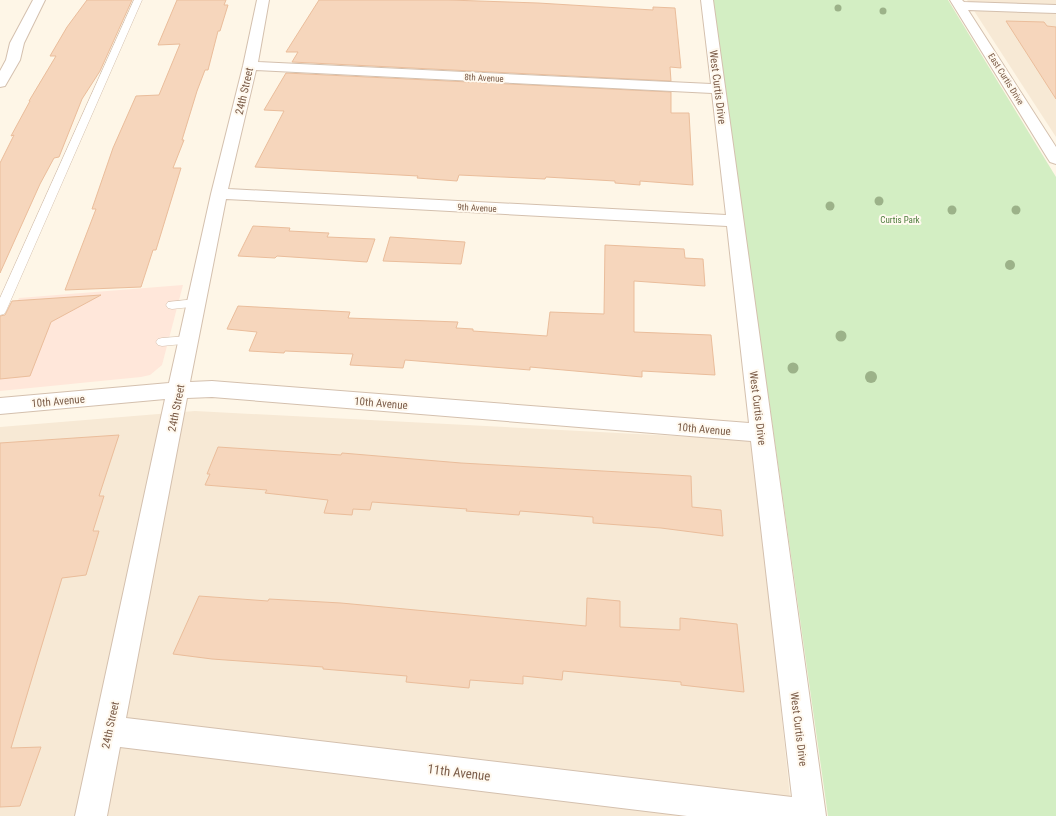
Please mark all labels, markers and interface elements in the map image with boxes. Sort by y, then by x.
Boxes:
street label: West Curtis Drive [707,49,729,125]
street label: East Curtis Drive [986,51,1026,107]
street label: 24th Street [233,66,256,116]
street label: 8th Avenue [464,72,504,84]
street label: 9th Avenue [457,202,497,214]
park label: Curtis Park [880,215,920,225]
street label: West Curtis Drive [747,370,769,446]
street label: 24th Street [166,383,187,433]
street label: 10th Avenue [31,393,85,410]
street label: 10th Avenue [354,395,408,412]
street label: 10th Avenue [677,421,731,438]
street label: West Curtis Drive [788,691,810,767]
street label: 24th Street [99,700,122,750]
street label: 11th Avenue [427,761,491,784]

